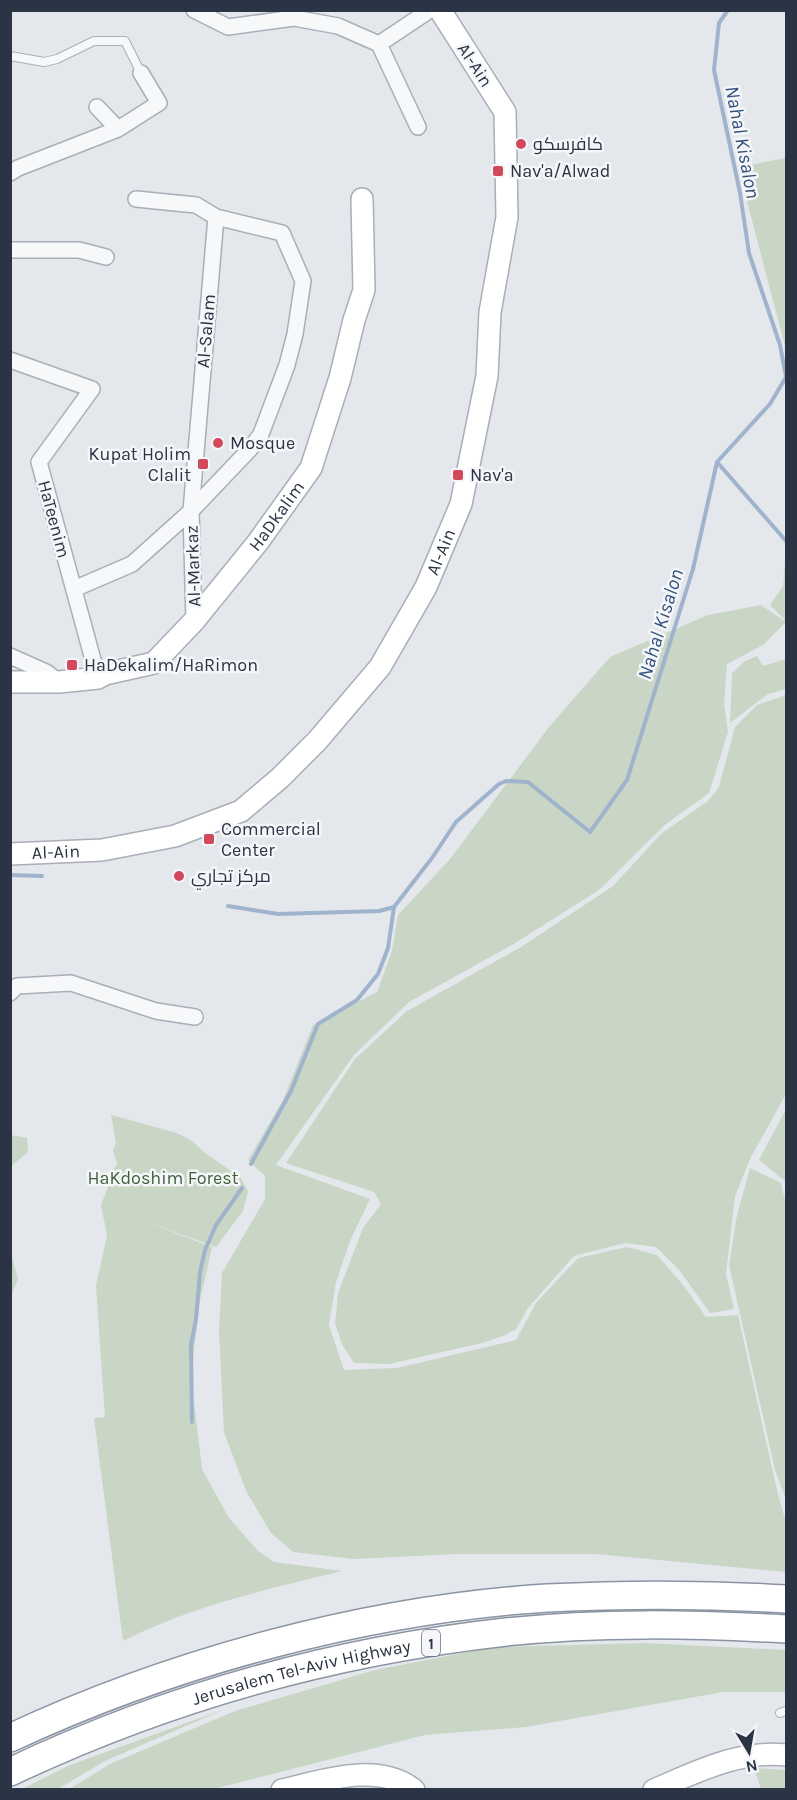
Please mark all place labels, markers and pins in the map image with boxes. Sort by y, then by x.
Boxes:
place label: كافرسكو [533,133,603,155]
marker: كافرسكو [514,137,528,151]
place label: Nav'a/Alwad [510,160,610,182]
marker: Nav'a/Alwad [491,164,505,178]
place label: Mosque [230,432,295,454]
marker: Mosque [211,436,225,450]
place label: Kupat Holim Clalit [89,443,191,486]
marker: Kupat Holim Clalit [196,457,210,471]
place label: Nav'a [470,464,514,486]
marker: Nav'a [451,468,465,482]
place label: HaDekalim/HaRimon [84,654,258,676]
marker: HaDekalim/HaRimon [65,658,79,672]
place label: Commercial Center [221,818,321,861]
marker: Commercial Center [202,832,216,846]
place label: مركز تجاري [191,865,271,890]
marker: مركز تجاري [172,869,186,883]

